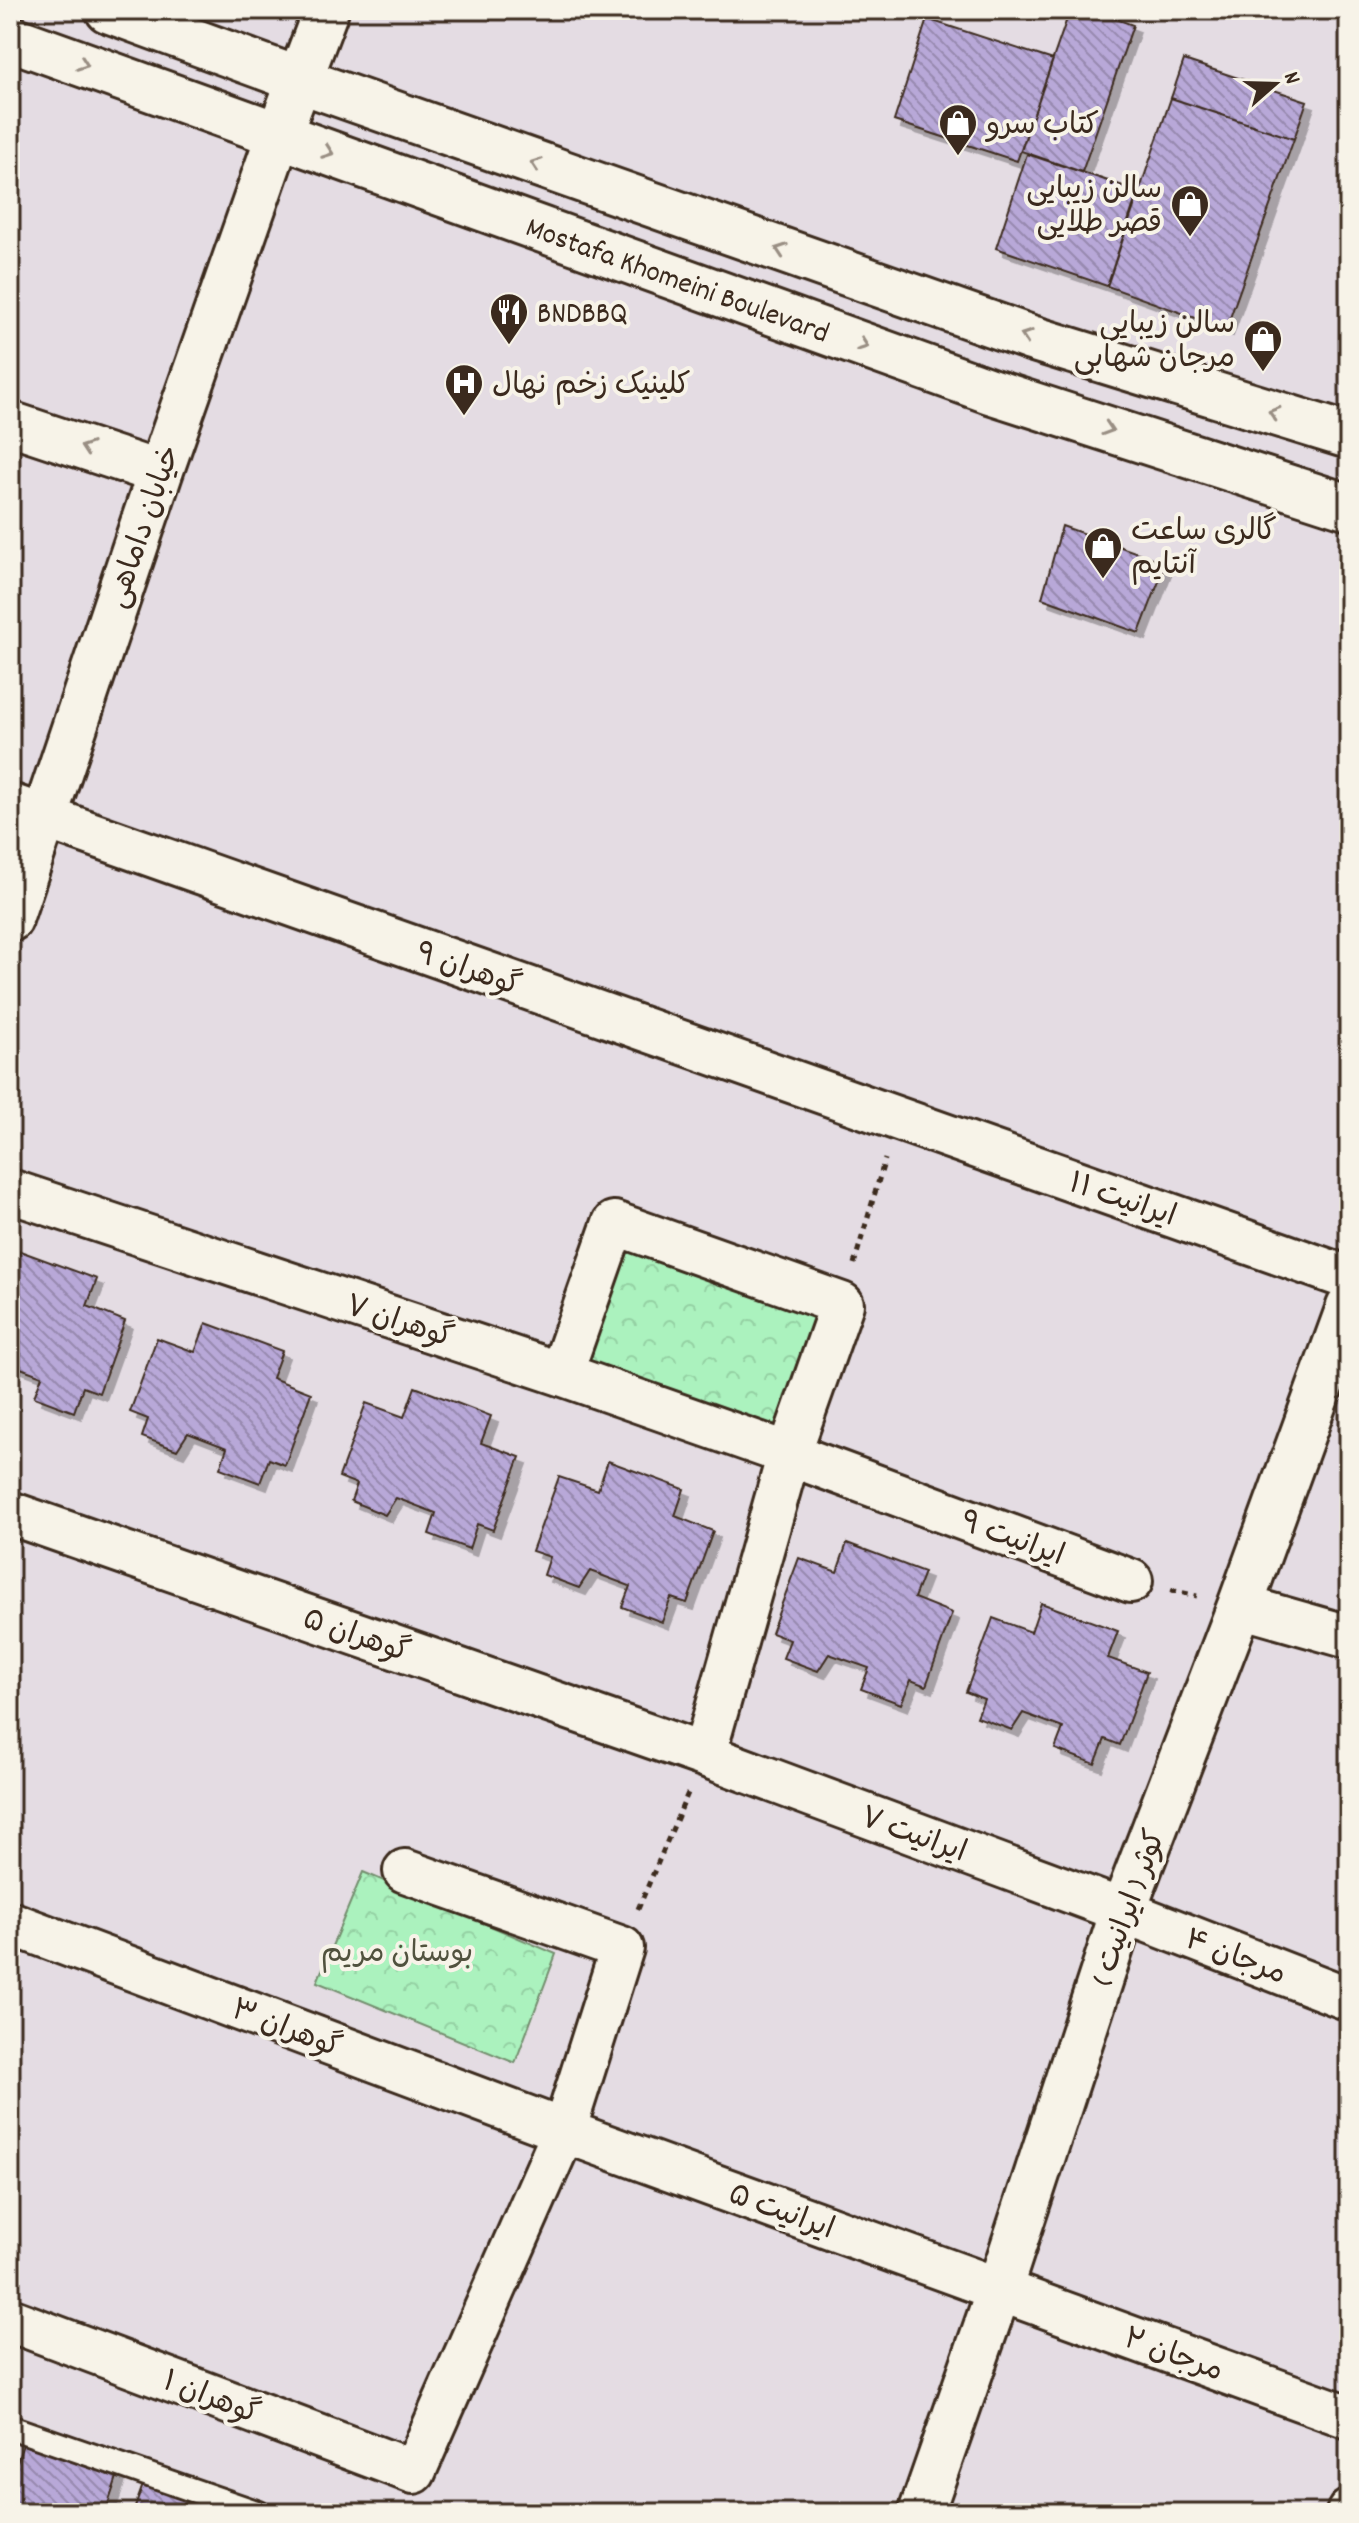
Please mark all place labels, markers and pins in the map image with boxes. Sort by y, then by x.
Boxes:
shop icon: کتاب سرو [937,102,979,157]
place label: کتاب سرو [984,106,1099,149]
place label: سالن زیبایی قصر طلایی [1026,170,1162,247]
shop icon: سالن زیبایی قصر طلایی [1169,183,1211,238]
restaurant icon: BNDBBQ [488,291,530,346]
place label: BNDBBQ [537,295,627,338]
place label: سالن زیبایی مرجان شهابی [1074,305,1235,382]
shop icon: سالن زیبایی مرجان شهابی [1242,318,1284,373]
hospital icon: کلینیک زخم نهال [443,362,485,417]
place label: کلینیک زخم نهال [492,366,691,409]
place label: گالری ساعت آنتایم [1131,512,1277,589]
shop icon: گالری ساعت آنتایم [1082,525,1124,580]

